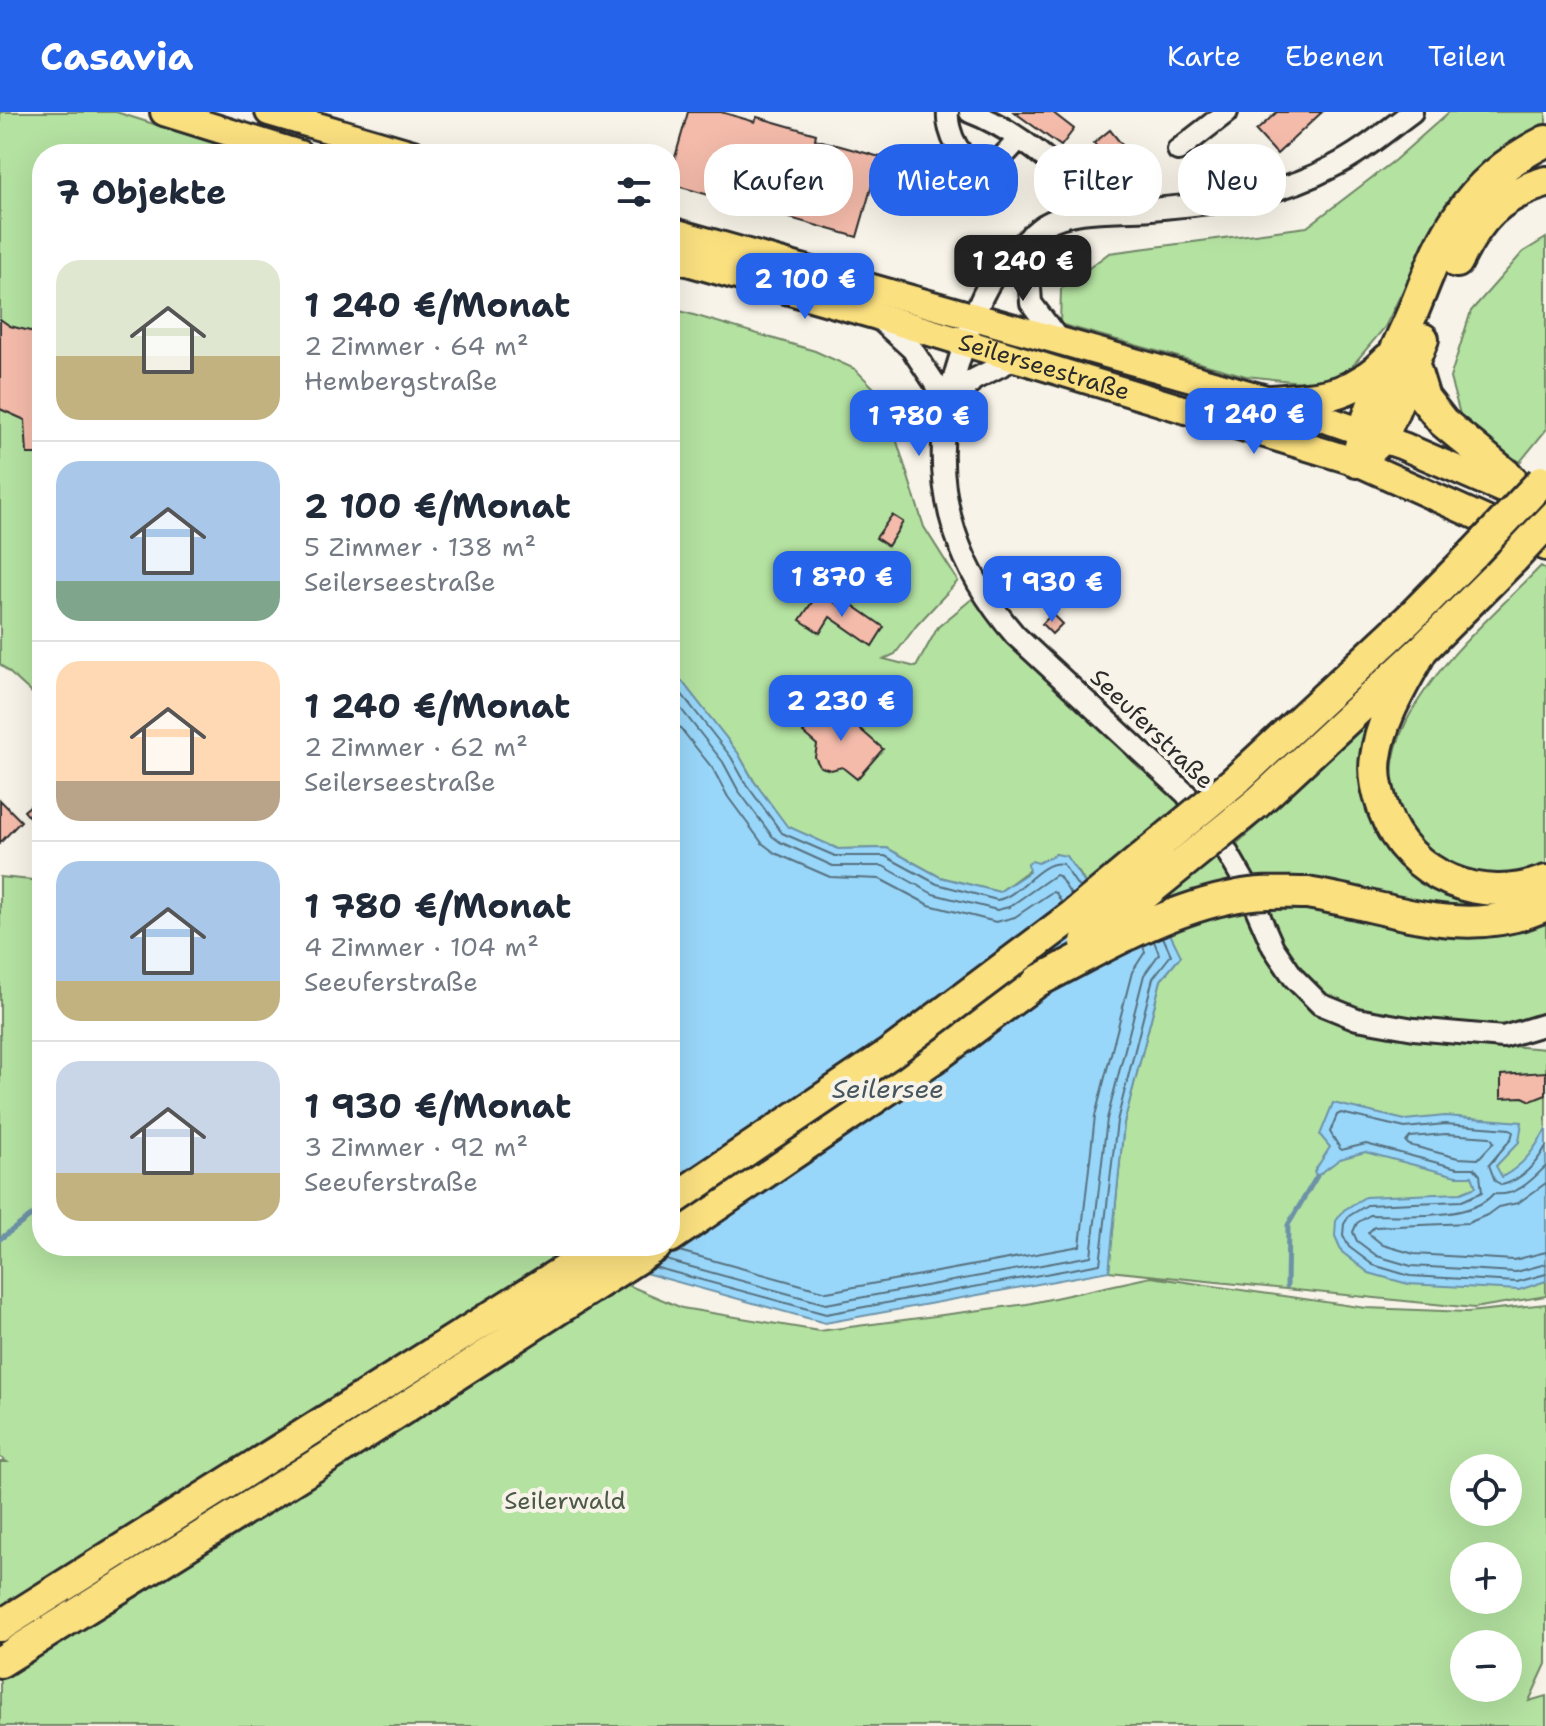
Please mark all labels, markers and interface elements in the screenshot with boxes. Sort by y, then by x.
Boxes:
text: Casavia [40,31,193,82]
text: Karte [1167,37,1241,75]
text: Ebenen [1285,37,1384,75]
text: Teilen [1428,37,1506,75]
chip: Kaufen [704,144,853,216]
chip: Mieten [869,144,1018,216]
chip: Filter [1034,144,1162,216]
chip: Neu [1178,144,1286,216]
text: 7 Objekte [56,169,227,215]
icon: filters [612,170,656,214]
pin: 1 240 € [949,235,1097,303]
text: 1 240 € [972,243,1074,278]
pin: 2 100 € [731,253,879,321]
text: 2 100 € [754,261,856,296]
text: 1 240 €/Monat [304,282,570,328]
icon: home [120,292,216,388]
street label: Seilerseestraße [955,326,1134,408]
text: 2 Zimmer · 64 m² [304,328,529,363]
text: Hembergstraße [304,363,498,398]
pin: 1 240 € [1180,388,1328,456]
pin: 1 780 € [845,390,993,458]
text: 1 240 € [1203,396,1305,431]
text: 1 780 € [868,398,970,433]
text: 2 100 €/Monat [304,483,571,529]
icon: home [120,493,216,589]
text: 5 Zimmer · 138 m² [304,529,536,564]
pin: 1 870 € [768,551,916,619]
pin: 1 930 € [978,556,1126,624]
text: 1 870 € [791,559,893,594]
text: Seilerseestraße [304,564,496,599]
text: 1 930 € [1001,564,1103,599]
street label: Seeuferstraße [1083,662,1221,796]
pin: 2 230 € [767,675,915,743]
text: 1 240 €/Monat [304,683,570,729]
text: 2 230 € [787,683,895,718]
icon: home [120,693,216,789]
text: 2 Zimmer · 62 m² [304,729,528,764]
text: Seilerseestraße [304,764,496,799]
text: 1 780 €/Monat [304,883,571,929]
icon: home [120,893,216,989]
text: 4 Zimmer · 104 m² [304,929,539,964]
text: Seeuferstraße [304,964,478,999]
water label: Seilersee [832,1071,944,1106]
text: 1 930 €/Monat [304,1083,571,1129]
icon: home [120,1093,216,1189]
text: 3 Zimmer · 92 m² [304,1129,528,1164]
text: Seeuferstraße [304,1164,478,1199]
map controls [1450,1454,1522,1702]
button: locate [1450,1454,1522,1526]
park label: Seilerwald [504,1485,626,1517]
button: + [1450,1542,1522,1614]
button: − [1450,1630,1522,1702]

